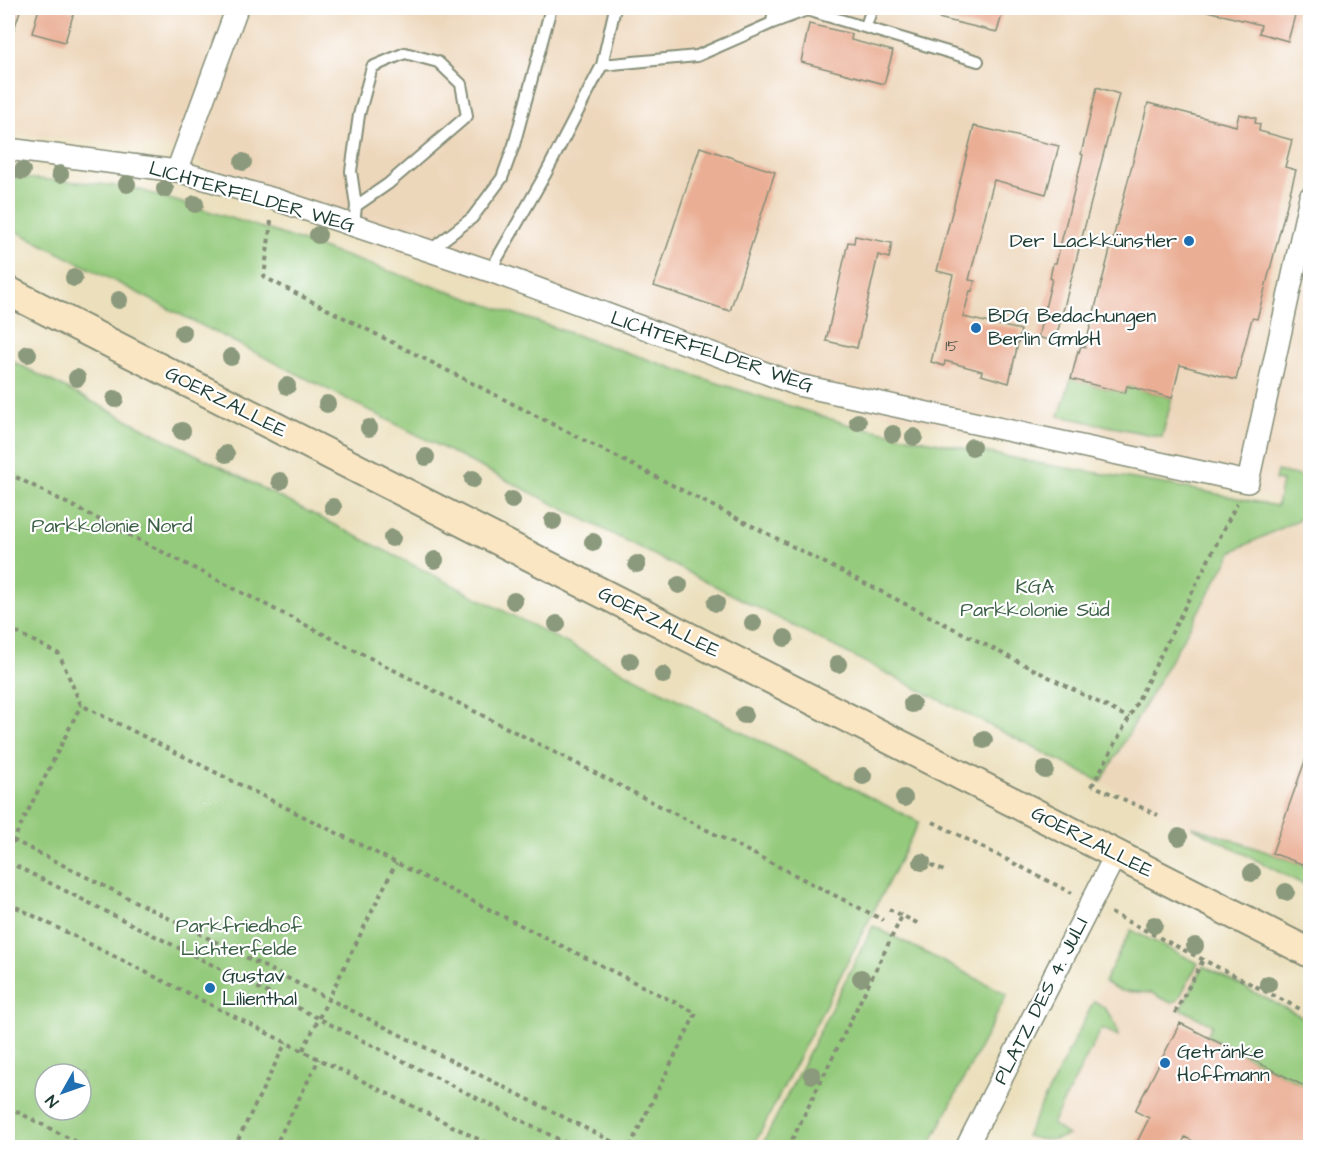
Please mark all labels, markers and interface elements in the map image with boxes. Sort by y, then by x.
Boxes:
street label: LICHTERFELDER WEG [146,154,358,240]
place label: Der Lackkünstler [1010,227,1177,255]
marker: Der Lackkünstler [1182,234,1196,248]
place label: BDG Bedachungen Berlin GmbH [988,302,1156,353]
street label: LICHTERFELDER WEG [607,304,817,400]
marker: BDG Bedachungen Berlin GmbH [969,321,983,335]
house number: 15 [945,335,959,357]
street label: GOERZALLEE [160,359,292,445]
park label: Parkkolonie Nord [31,512,193,540]
park label: KGA Parkkolonie Süd [960,573,1110,624]
street label: GOERZALLEE [593,579,725,665]
street label: GOERZALLEE [1026,799,1158,885]
park label: Parkfriedhof Lichterfelde [176,912,302,963]
street label: PLATZ DES 4. JULI [987,913,1095,1089]
place label: Gustav Lilienthal [222,962,297,1013]
marker: Gustav Lilienthal [203,981,217,995]
place label: Getränke Hoffmann [1177,1038,1270,1089]
marker: Getränke Hoffmann [1158,1056,1172,1070]
north arrow [33,1062,93,1122]
text: N [41,1090,64,1112]

